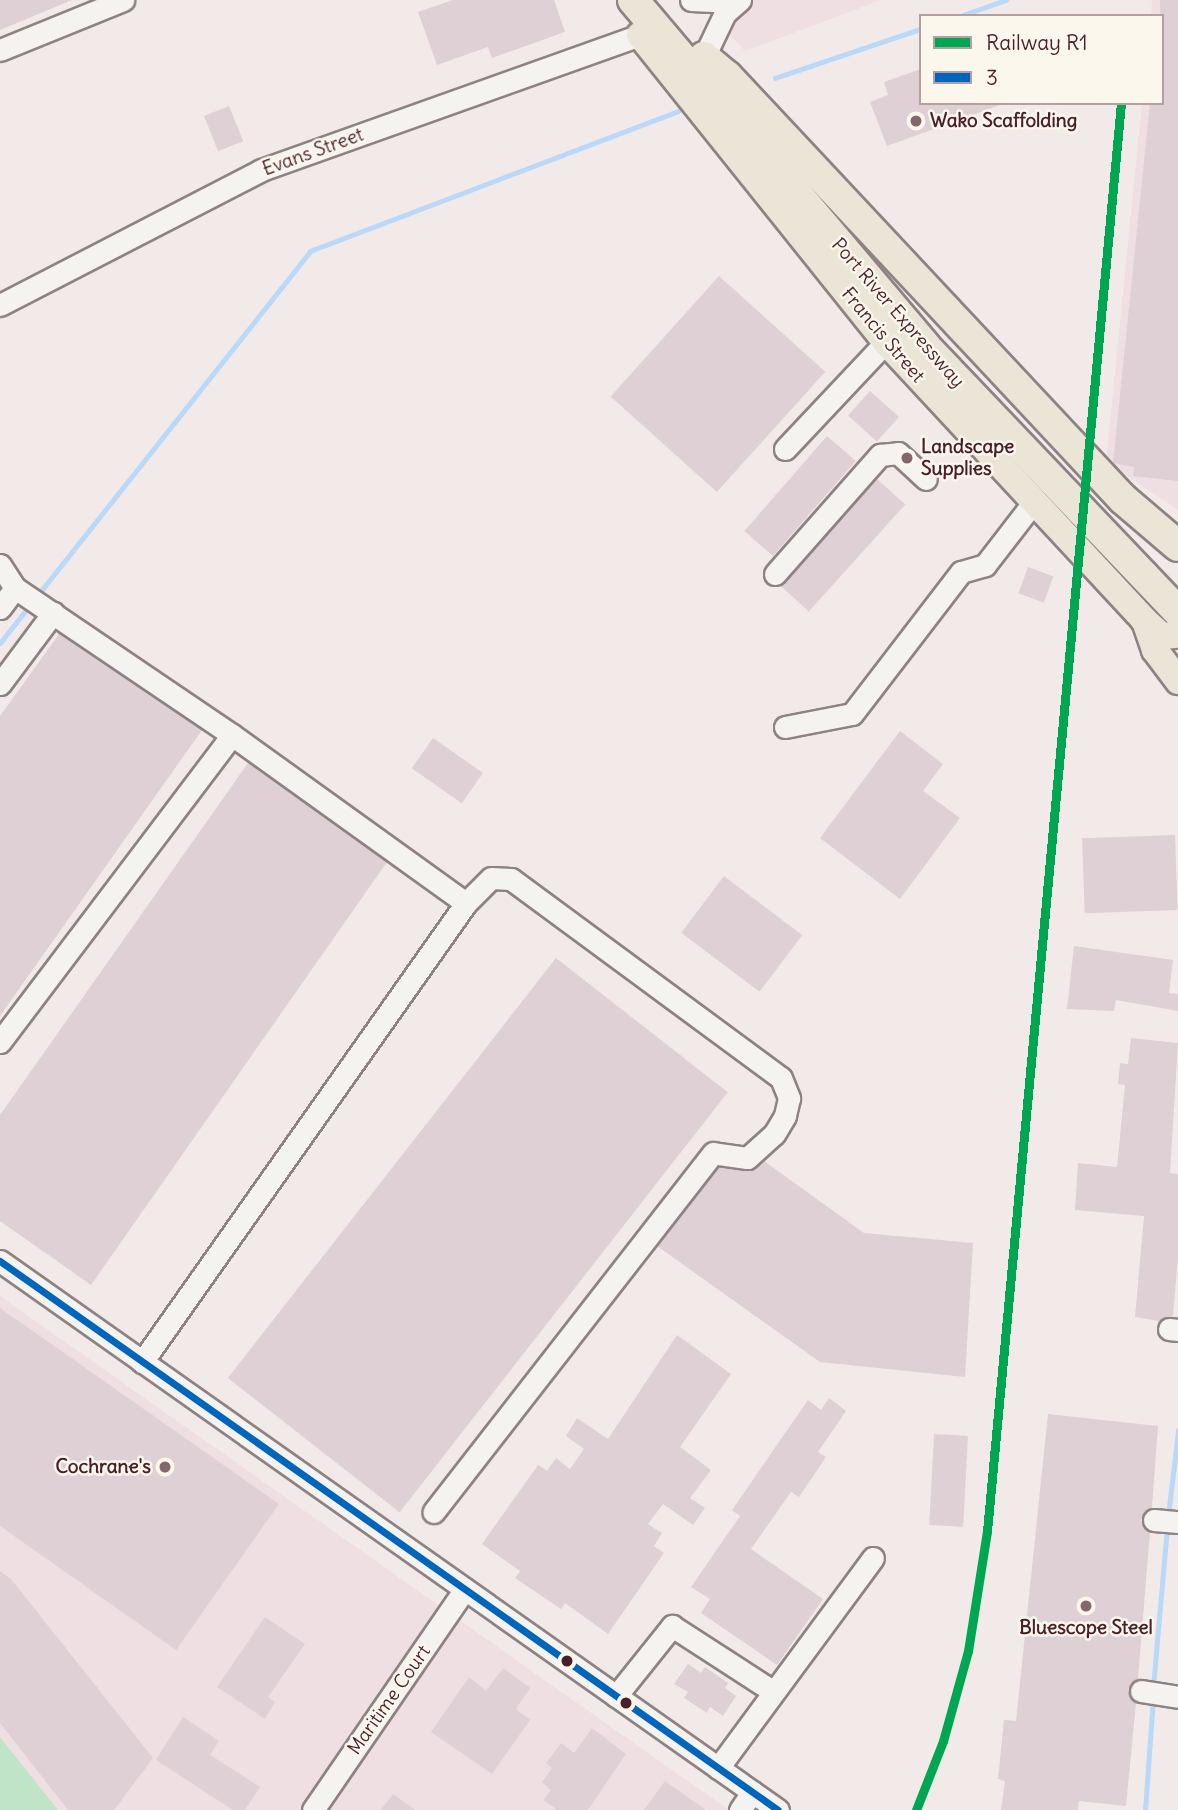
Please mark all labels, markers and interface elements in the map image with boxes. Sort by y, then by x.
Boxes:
legend [919,14,1164,105]
text: Railway R1 [986,29,1088,56]
text: 3 [986,64,998,91]
place label: Wako Scaffolding [930,110,1077,132]
marker: Wako Scaffolding [908,113,924,129]
street label: Evans Street [259,123,367,181]
street label: Port River Expressway [827,234,969,392]
street label: Francis Street [837,283,929,387]
place label: Landscape Supplies [921,436,1014,480]
marker: Landscape Supplies [899,450,915,466]
place label: Cochrane's [55,1456,151,1478]
marker: Cochrane's [157,1459,173,1475]
marker: Bluescope Steel [1078,1598,1094,1614]
place label: Bluescope Steel [1019,1617,1153,1639]
street label: Maritime Court [343,1641,435,1759]
unlabelled marker [560,1654,574,1668]
unlabelled marker [619,1696,633,1710]

